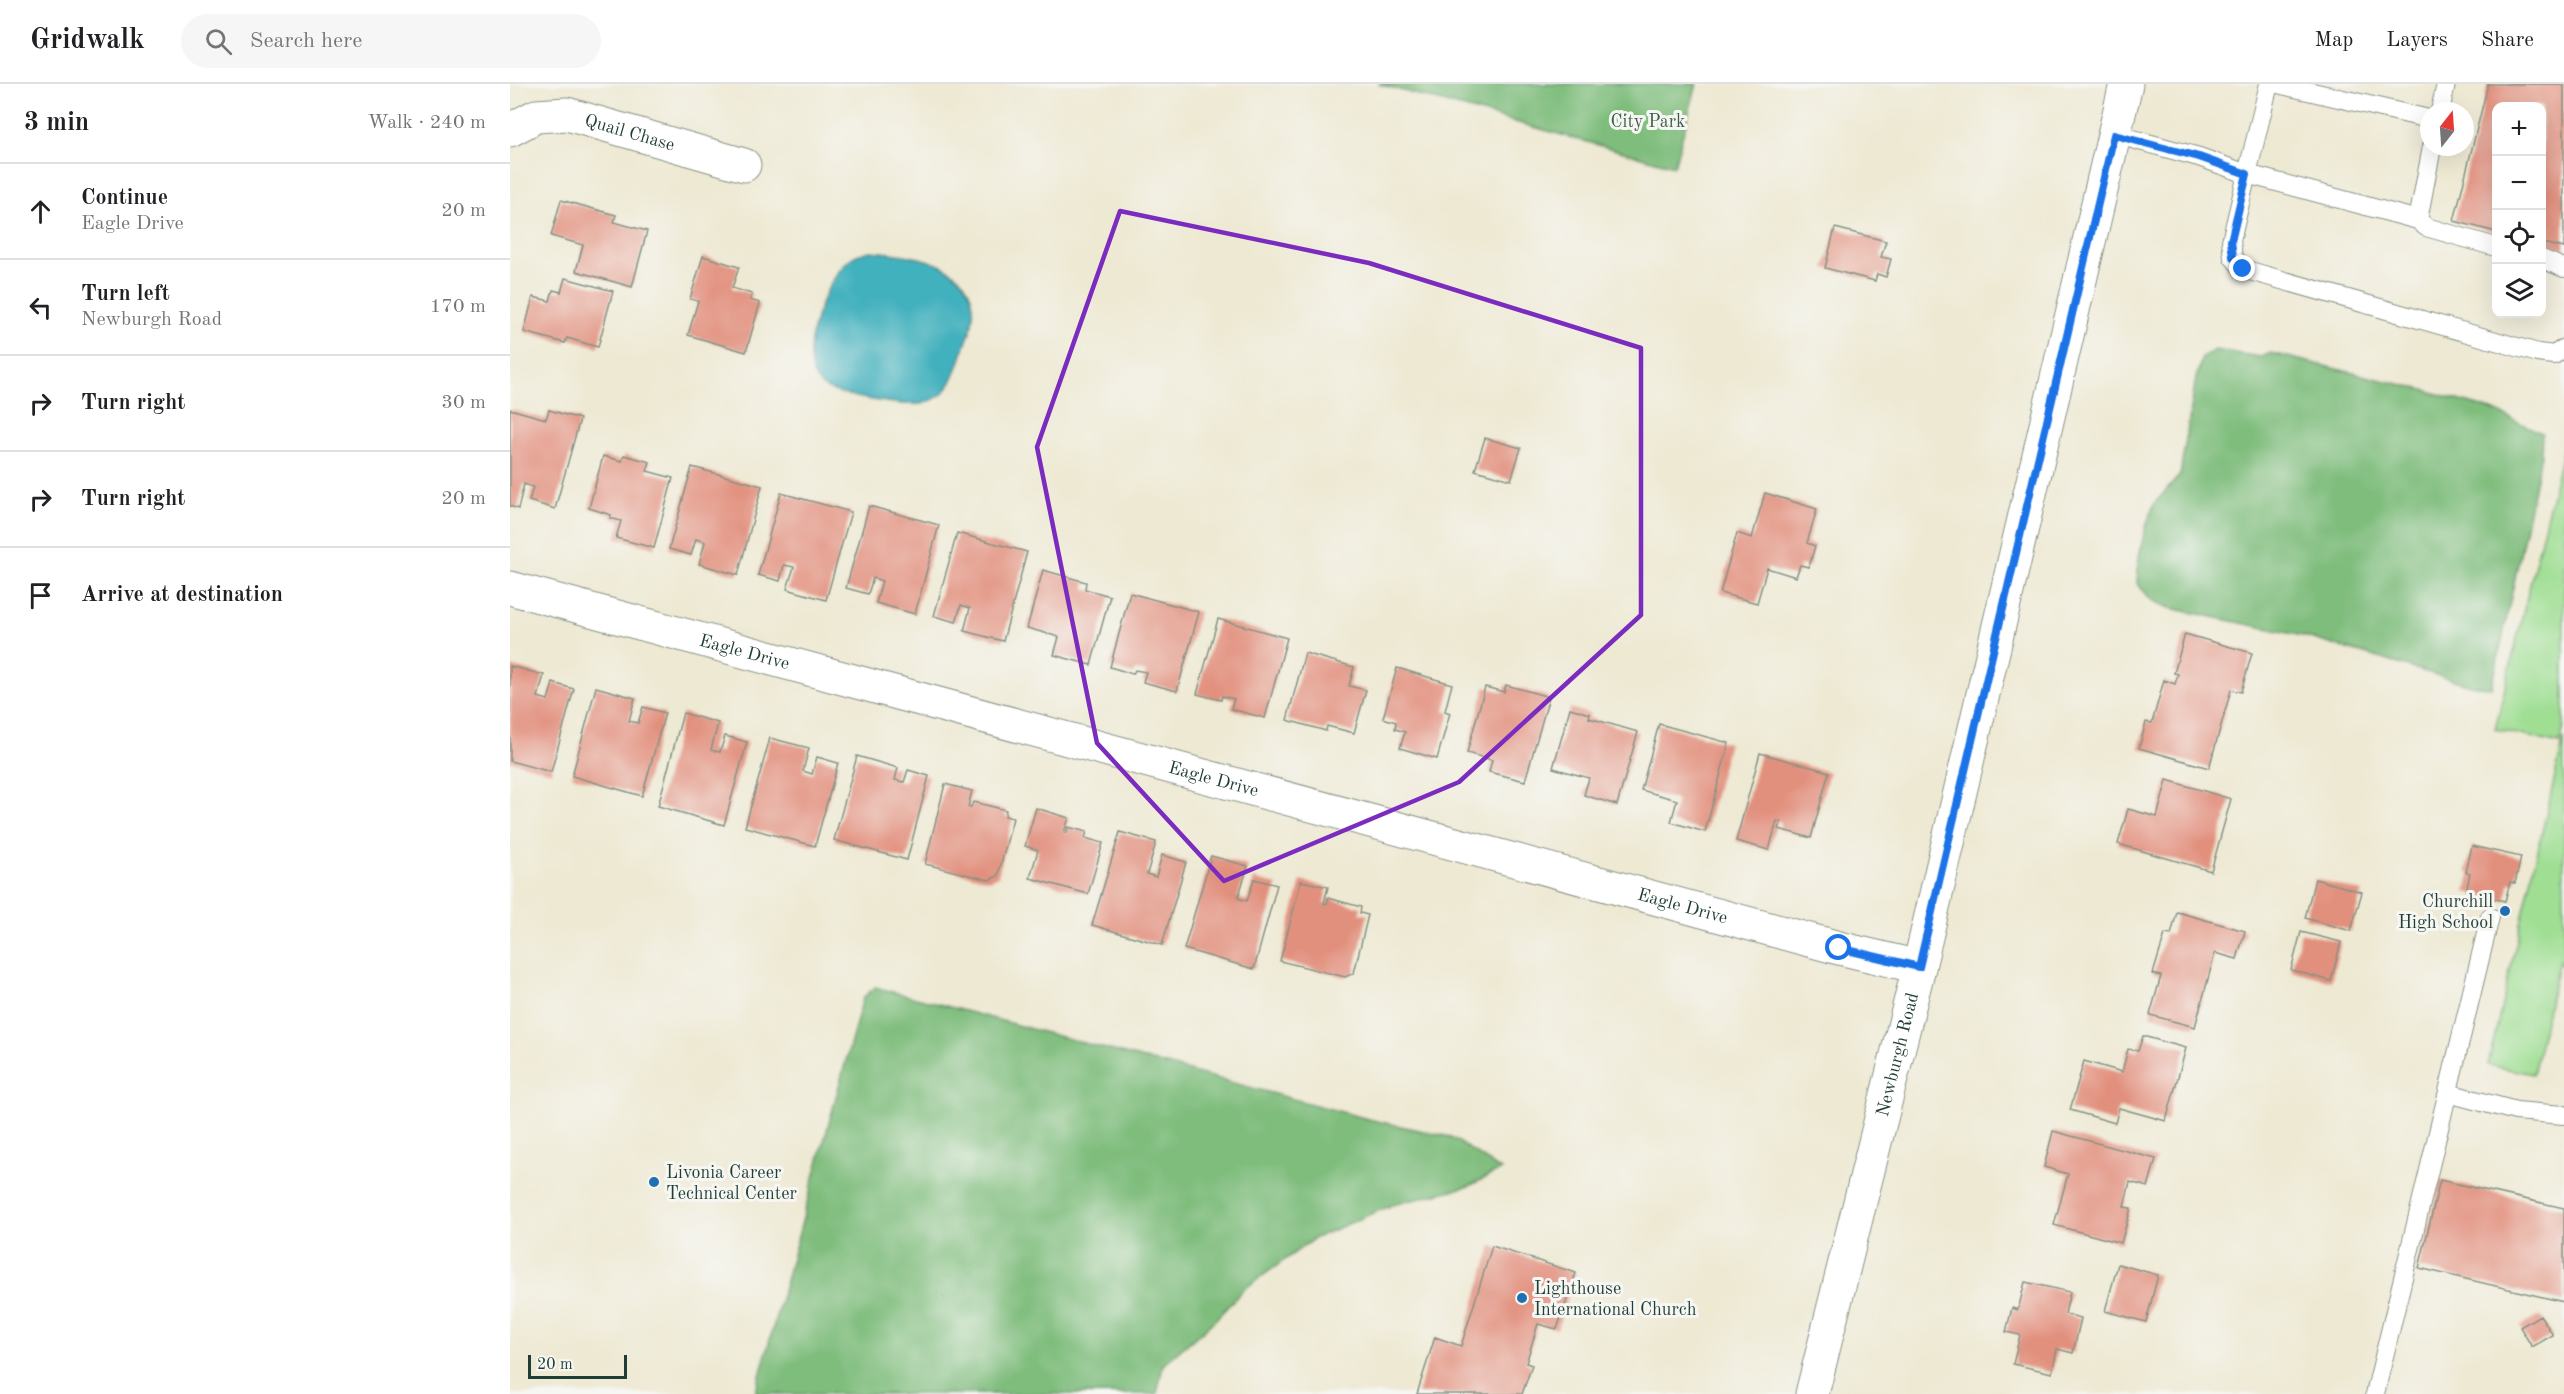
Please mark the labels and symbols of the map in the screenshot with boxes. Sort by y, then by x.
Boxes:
north arrow [2420,102,2474,156]
street label: Quail Chase [582,112,677,155]
park label: City Park [1611,113,1685,131]
route end [2229,255,2255,281]
street label: Eagle Drive [697,632,791,673]
street label: Eagle Drive [1166,759,1260,800]
street label: Eagle Drive [1635,886,1729,927]
place label: Churchill High School [2398,893,2493,932]
marker: Churchill High School [2498,904,2512,918]
route start [1825,934,1851,960]
street label: Newburgh Road [1874,991,1922,1119]
place label: Livonia Career Technical Center [666,1164,797,1203]
marker: Livonia Career Technical Center [647,1175,661,1189]
place label: Lighthouse International Church [1534,1280,1697,1319]
marker: Lighthouse International Church [1515,1291,1529,1305]
scale bar [528,1352,627,1380]

